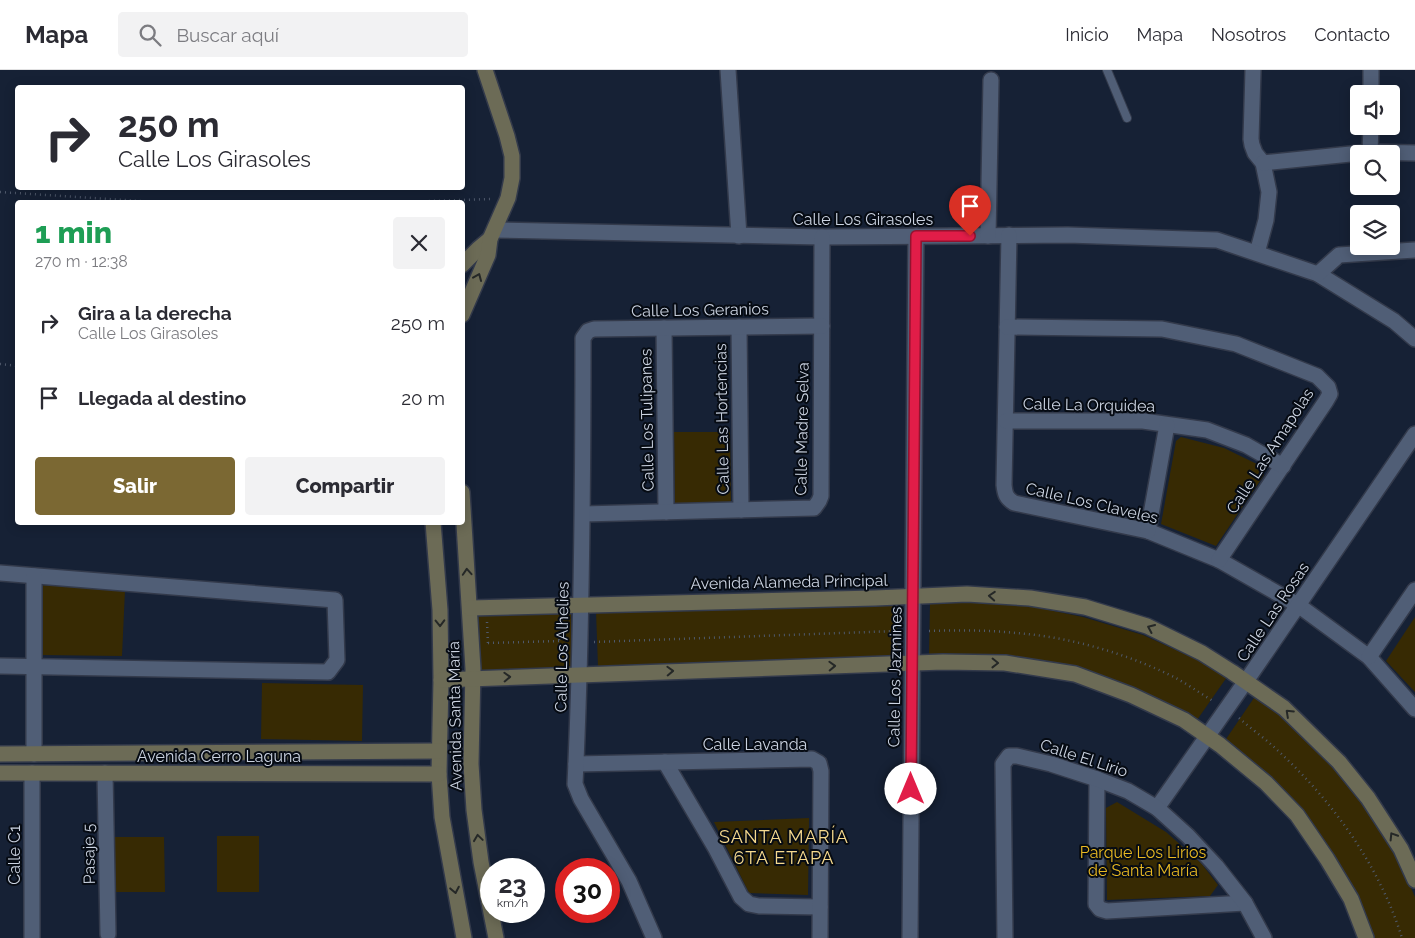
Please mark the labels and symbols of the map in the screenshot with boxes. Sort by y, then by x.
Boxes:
pin [949,185,991,236]
street label: Calle Los Girasoles [793,210,933,229]
one-way arrow [471,273,482,282]
street label: Calle Los Geranios [631,299,769,321]
street label: Calle Las Hortencias [711,343,733,495]
street label: Calle Los Tulipanes [636,348,658,491]
street label: Calle Madre Selva [791,362,813,496]
street label: Calle Las Amapolas [1222,385,1318,517]
street label: Calle La Orquidea [1023,394,1155,416]
street label: Calle Los Claveles [1024,479,1160,528]
street label: Calle Las Rosas [1233,559,1313,665]
one-way arrow [462,567,473,575]
street label: Avenida Alameda Principal [690,571,888,593]
street label: Calle Los Alhelies [551,581,573,713]
one-way arrow [988,590,996,601]
street label: Calle Los Jazmines [884,606,906,748]
one-way arrow [435,620,445,628]
one-way arrow [1147,624,1156,635]
street label: Avenida Santa María [444,641,466,791]
one-way arrow [991,658,999,668]
one-way arrow [828,660,836,671]
one-way arrow [666,666,674,677]
one-way arrow [504,672,512,683]
one-way arrow [1285,710,1294,719]
street label: Calle Lavanda [703,735,807,754]
street label: Calle El Lirio [1038,735,1130,781]
street label: Avenida Cerro Laguna [137,747,301,766]
position arrow [884,762,936,814]
street label: Pasaje 5 [79,823,99,885]
street label: Calle C1 [5,825,24,885]
district label: SANTA MARÍA 6TA ETAPA [719,825,849,868]
one-way arrow [1390,833,1399,842]
one-way arrow [473,834,484,842]
park label: Parque Los Lirios de Santa María [1080,843,1207,880]
speed limit sign: 30 [555,858,620,923]
one-way arrow [449,885,460,894]

